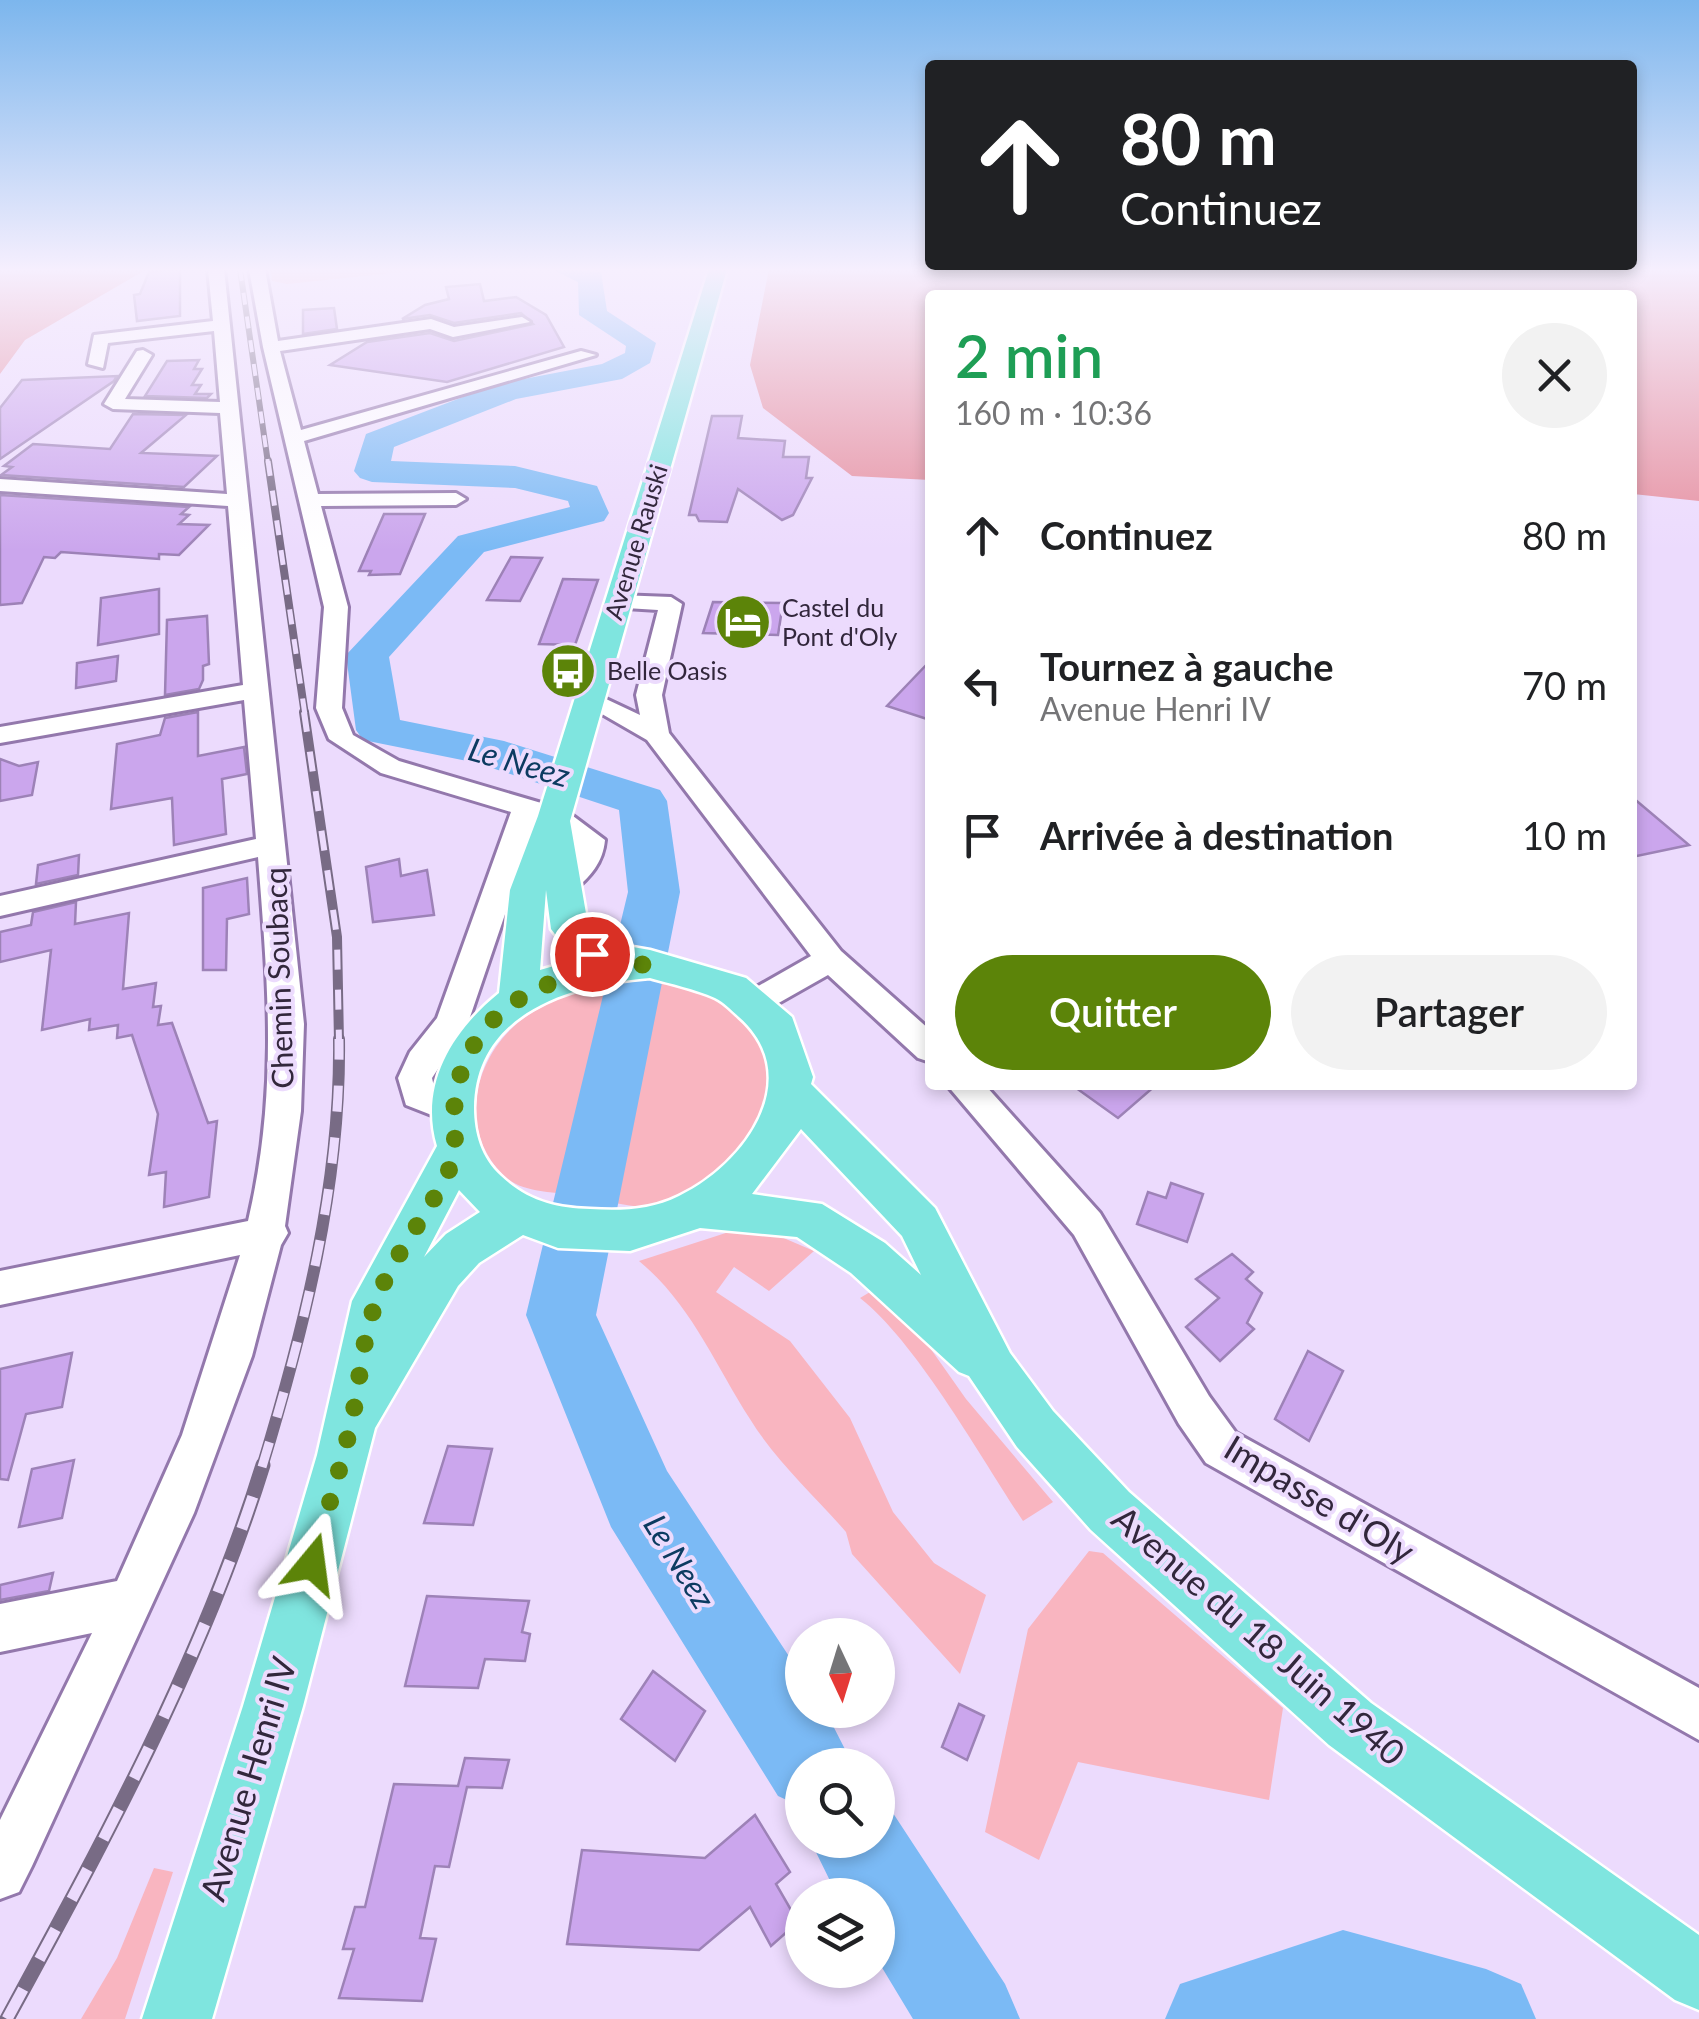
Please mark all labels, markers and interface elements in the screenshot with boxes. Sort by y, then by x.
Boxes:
text: 80 m [1120,96,1277,180]
icon: ahead [955,100,1085,230]
text: Continuez [1120,181,1322,235]
text: 2 min [955,319,1103,391]
button: close [1502,323,1607,428]
text: 160 m · 10:36 [955,393,1152,432]
street label: Avenue Rauski [597,461,673,623]
icon: ahead [955,508,1010,563]
text: Continuez [1040,512,1213,558]
text: 80 m [1522,512,1607,558]
hotel icon: Castel du Pont d'Oly [713,592,773,652]
place label: Castel du Pont d'Oly [782,592,897,651]
bus stop icon: Belle Oasis [538,641,598,701]
text: Tournez à gauche [1040,643,1333,689]
place label: Belle Oasis [607,655,727,685]
icon: left [955,658,1010,713]
text: 70 m [1522,662,1607,708]
text: Avenue Henri IV [1040,689,1271,728]
water label: Le Neez [464,729,575,795]
icon: arrive [955,808,1010,863]
text: Arrivée à destination [1040,812,1393,858]
text: 10 m [1522,812,1607,858]
street label: Chemin Soubacq [256,867,300,1089]
pin [550,912,635,997]
icon: arrive [565,927,620,982]
button: Quitter [955,955,1271,1070]
button: Partager [1291,955,1607,1070]
street label: Impasse d'Oly [1218,1425,1422,1571]
street label: Avenue du 18 Juin 1940 [1105,1496,1414,1773]
water label: Le Neez [636,1507,724,1616]
position arrow [260,1512,364,1616]
north arrow [785,1618,895,1728]
map controls [785,1618,895,1988]
street label: Avenue Henri IV [190,1651,304,1905]
button: search [785,1748,895,1858]
button: layers [785,1878,895,1988]

